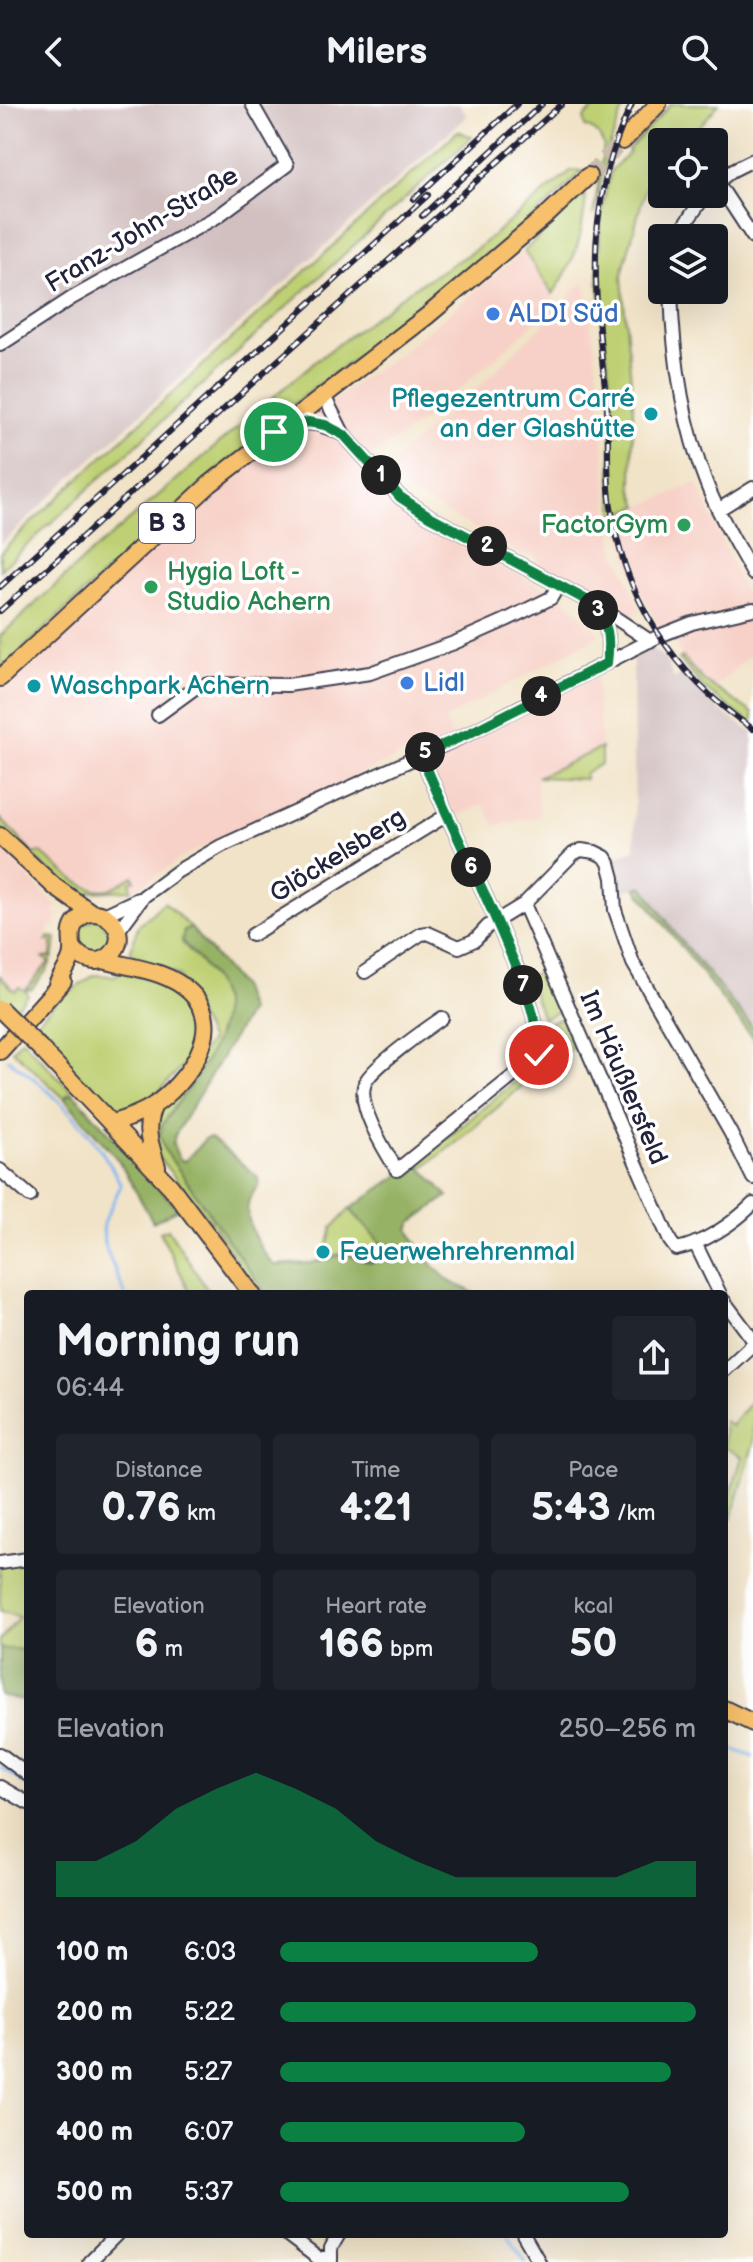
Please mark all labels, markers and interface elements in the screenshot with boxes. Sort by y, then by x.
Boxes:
icon: back [32,30,76,74]
icon: search [677,30,721,74]
text: Milers [326,31,427,74]
map controls [648,128,728,304]
button: locate [648,128,728,208]
street label: Franz-John-Straße [40,160,244,300]
button: layers [648,224,728,304]
place label: ALDI Süd [509,299,619,330]
marker: ALDI Süd [484,305,502,323]
place label: Pflegezentrum Carré an der Glashütte [391,384,635,445]
pin [240,398,308,466]
marker: Pflegezentrum Carré an der Glashütte [642,405,660,423]
icon: arrive [252,410,296,454]
pin: 1 [361,455,401,495]
text: 1 [376,461,386,488]
road number: B 3 [139,503,195,543]
place label: FactorGym [541,510,668,541]
marker: FactorGym [675,516,693,534]
pin: 2 [467,526,507,566]
text: 2 [480,532,494,559]
place label: Hygia Loft - Studio Achern [167,557,331,618]
marker: Hygia Loft - Studio Achern [142,578,160,596]
pin: 3 [578,590,618,630]
text: 3 [592,596,604,623]
place label: Lidl [423,668,465,699]
place label: Waschpark Achern [50,671,270,702]
marker: Lidl [398,674,416,692]
pin: 4 [521,676,561,716]
marker: Waschpark Achern [25,677,43,695]
text: 4 [535,682,547,709]
pin: 5 [405,732,445,772]
text: 5 [419,738,431,765]
street label: Glöckelsberg [265,802,411,910]
pin: 6 [451,847,491,887]
text: 6 [464,853,478,880]
pin: 7 [503,965,543,1005]
text: 7 [517,971,529,998]
street label: Im Häußlersfeld [572,987,674,1169]
pin [505,1021,573,1089]
icon: check [517,1033,561,1077]
place label: Feuerwehrehrenmal [339,1237,575,1268]
marker: Feuerwehrehrenmal [314,1243,332,1261]
text: Morning run [56,1316,300,1369]
button: share [612,1316,696,1400]
text: 06:44 [56,1373,124,1404]
text: Distance [115,1457,203,1484]
text: Time [352,1457,400,1484]
text: Pace [568,1457,618,1484]
text: 0.76 [101,1484,181,1532]
text: 4:21 [339,1484,413,1532]
text: 5:43 [531,1484,611,1532]
text: km [181,1500,216,1527]
text: /km [611,1500,656,1527]
text: Elevation [113,1593,205,1620]
text: Heart rate [325,1593,427,1620]
text: kcal [574,1593,613,1620]
text: 6 [134,1620,159,1668]
text: 166 [319,1620,384,1668]
text: 50 [569,1620,617,1668]
text: m [159,1636,183,1663]
text: bpm [384,1636,433,1663]
text: Elevation [56,1714,164,1745]
text: 250–256 m [559,1714,696,1745]
text: 100 m [56,1937,129,1968]
text: 6:03 [184,1937,236,1968]
text: 200 m [56,1997,133,2028]
text: 5:22 [184,1997,235,2028]
text: 300 m [56,2057,133,2088]
text: 5:27 [184,2057,232,2088]
text: 400 m [56,2117,133,2148]
text: 6:07 [184,2117,233,2148]
text: 500 m [56,2177,133,2208]
text: 5:37 [184,2177,233,2208]

